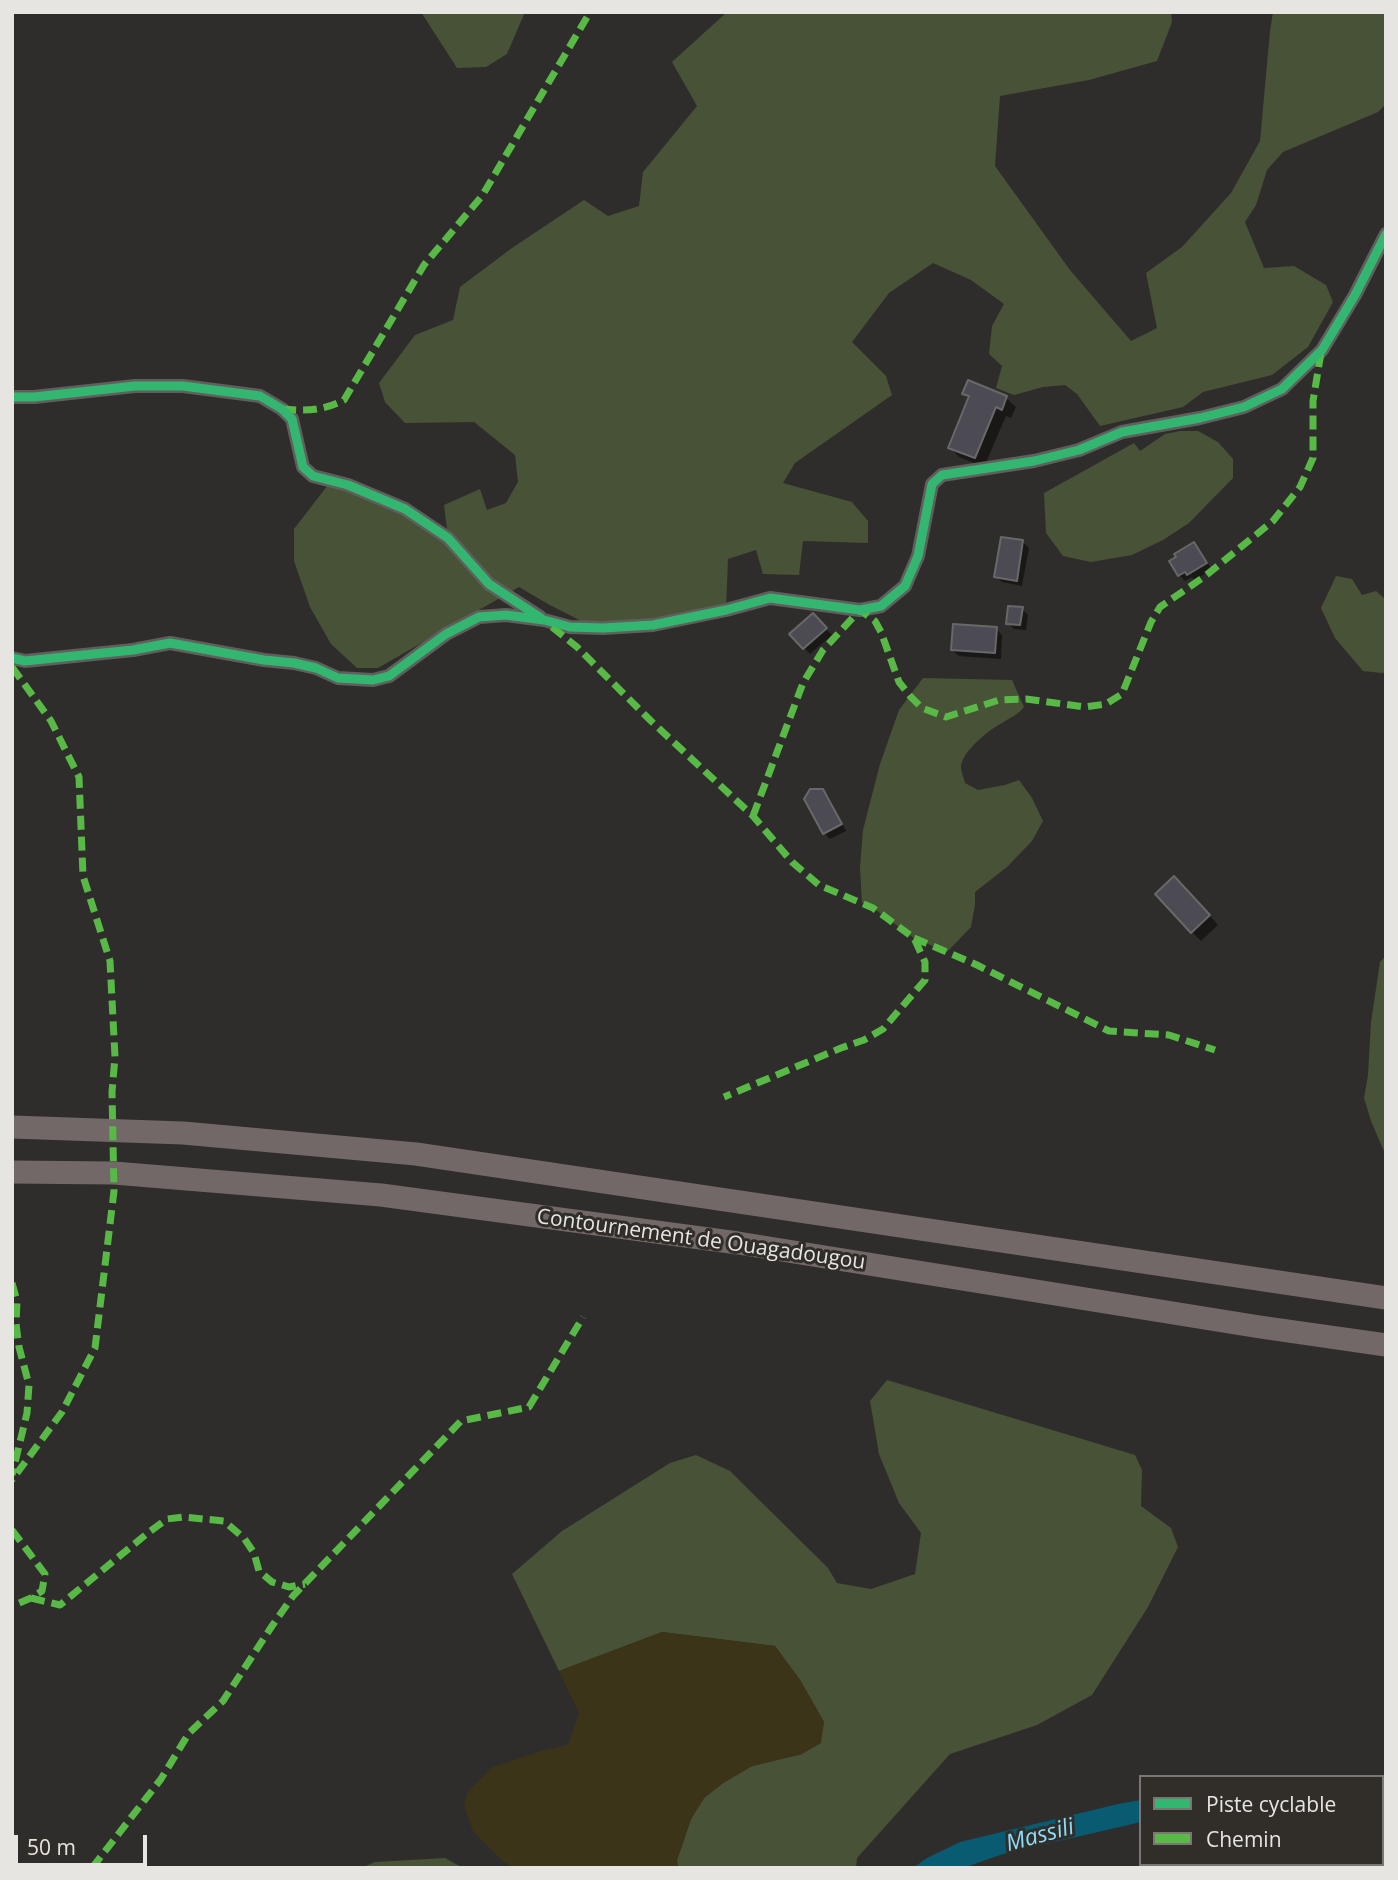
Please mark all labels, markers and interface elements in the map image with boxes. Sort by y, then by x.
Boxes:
street label: Contournement de Ouagadougou [535,1204,867,1276]
legend [1139,1775,1384,1866]
text: Piste cyclable [1206,1790,1336,1818]
water label: Massili [1003,1814,1077,1858]
scale bar [18,1820,150,1864]
text: Chemin [1206,1825,1282,1853]
text: 50 m [27,1833,76,1861]

